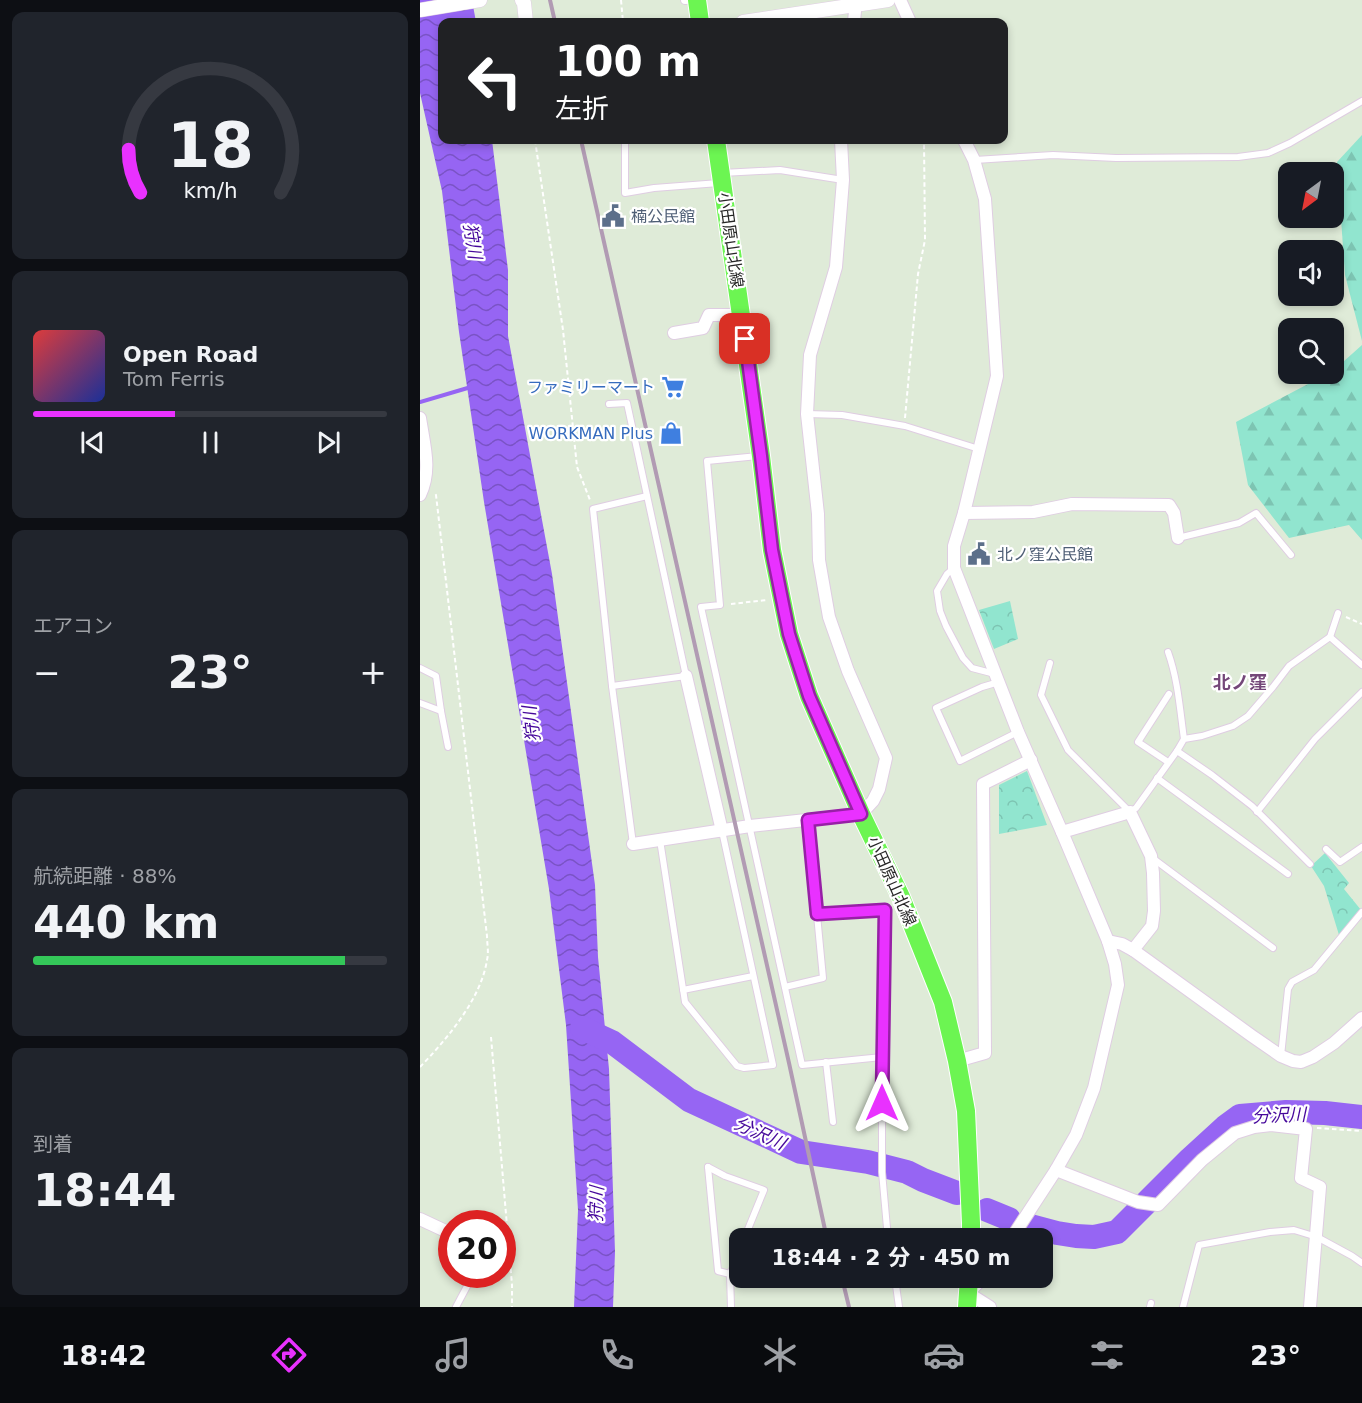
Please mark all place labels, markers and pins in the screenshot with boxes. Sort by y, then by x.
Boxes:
public building icon: 楠公民館 [600,203,626,229]
place label: 楠公民館 [631,207,695,226]
pin [719,313,770,364]
supermarket icon: ファミリーマート [660,374,686,400]
place label: ファミリーマート [527,378,655,397]
shop icon: WORKMAN Plus [658,420,684,446]
place label: WORKMAN Plus [529,424,653,443]
public building icon: 北ノ窪公民館 [966,541,992,567]
place label: 北ノ窪公民館 [997,545,1093,564]

